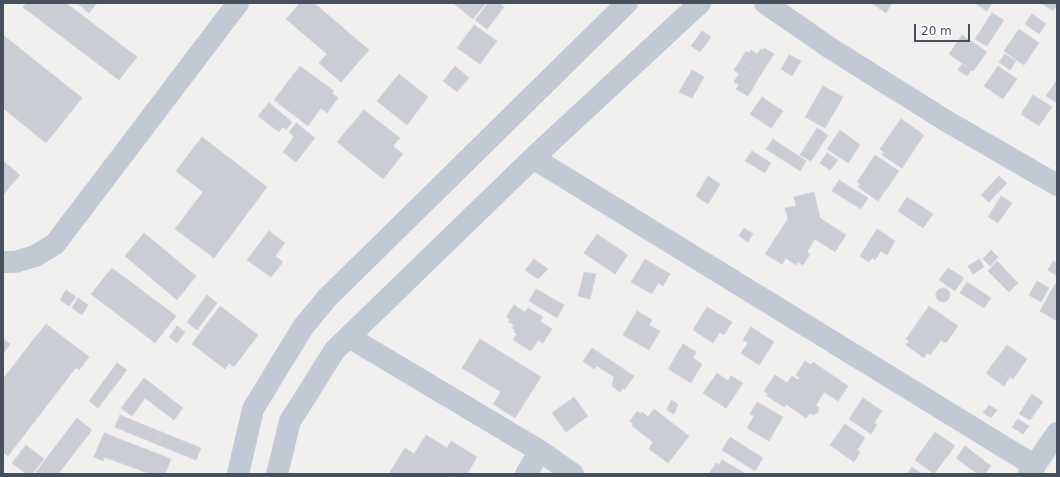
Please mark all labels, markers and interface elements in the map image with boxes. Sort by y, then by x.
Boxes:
scale bar [916,16,972,42]
text: 20 m [921,24,952,38]

